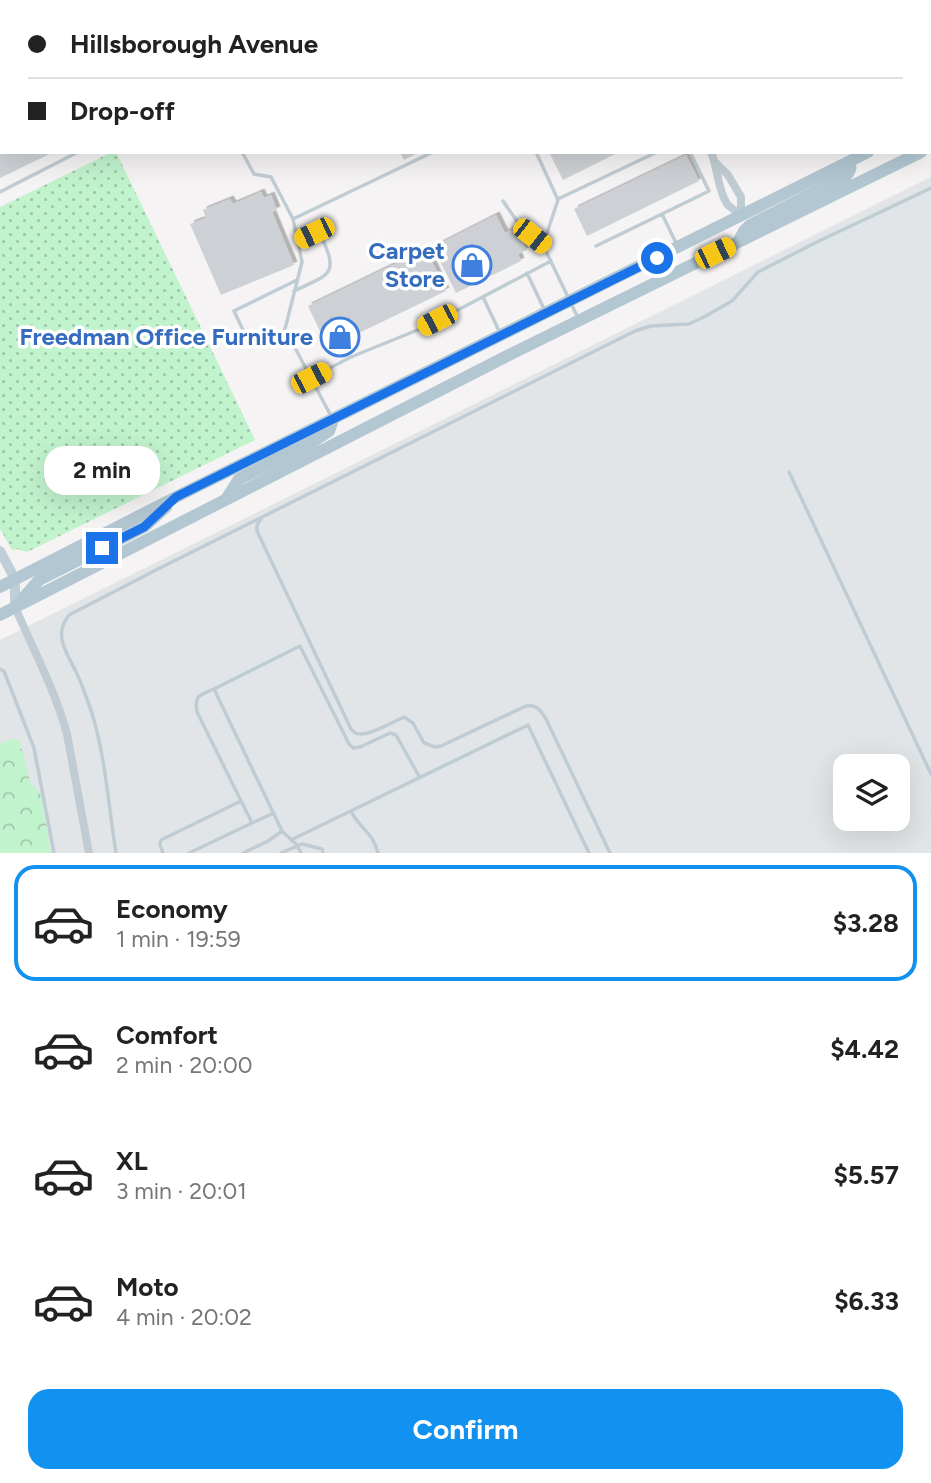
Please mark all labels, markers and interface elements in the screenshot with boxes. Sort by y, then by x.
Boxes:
text: Hillsborough Avenue [70,28,318,60]
text: Drop-off [70,95,175,127]
car [291,214,338,252]
car [509,215,556,257]
car [692,234,739,272]
place label: Carpet Store [368,236,445,293]
route start [641,242,673,274]
shop icon: Carpet Store [451,244,493,286]
car [414,301,461,339]
shop icon: Freedman Office Furniture [319,316,361,358]
place label: Freedman Office Furniture [19,322,313,351]
car [288,359,335,397]
callout: 2 min [44,447,160,496]
text: 2 min [73,456,131,484]
route end [86,532,118,564]
map controls [833,754,910,831]
button: layers [833,754,910,831]
icon: car [32,892,95,955]
text: Economy [116,893,228,925]
text: $3.28 [833,907,899,939]
text: 1 min · 19:59 [116,925,241,953]
icon: car [32,1018,95,1081]
text: Comfort [116,1019,218,1051]
text: $4.42 [830,1033,899,1065]
text: 2 min · 20:00 [116,1051,252,1079]
icon: car [32,1144,95,1207]
text: XL [116,1145,148,1177]
text: $5.57 [833,1159,899,1191]
text: 3 min · 20:01 [116,1177,247,1205]
icon: car [32,1270,95,1333]
text: Moto [116,1271,179,1303]
text: $6.33 [834,1285,899,1317]
text: 4 min · 20:02 [116,1303,252,1331]
button: Confirm [28,1389,903,1469]

